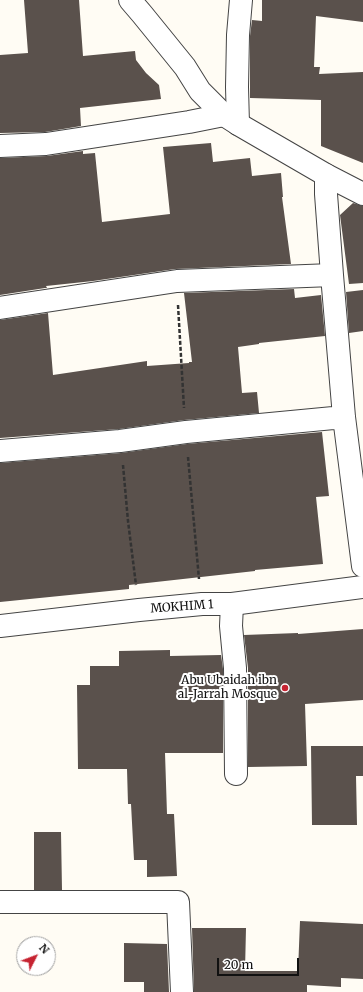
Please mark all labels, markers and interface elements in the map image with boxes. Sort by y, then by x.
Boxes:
street label: MOKHIM 1 [150,598,214,616]
place label: Abu Ubaidah ibn al-Jarrah Mosque [178,674,277,702]
marker: Abu Ubaidah ibn al-Jarrah Mosque [280,683,290,693]
north arrow [16,936,56,976]
text: N [36,941,52,957]
scale bar [219,950,301,976]
text: 20 m [224,957,253,972]

